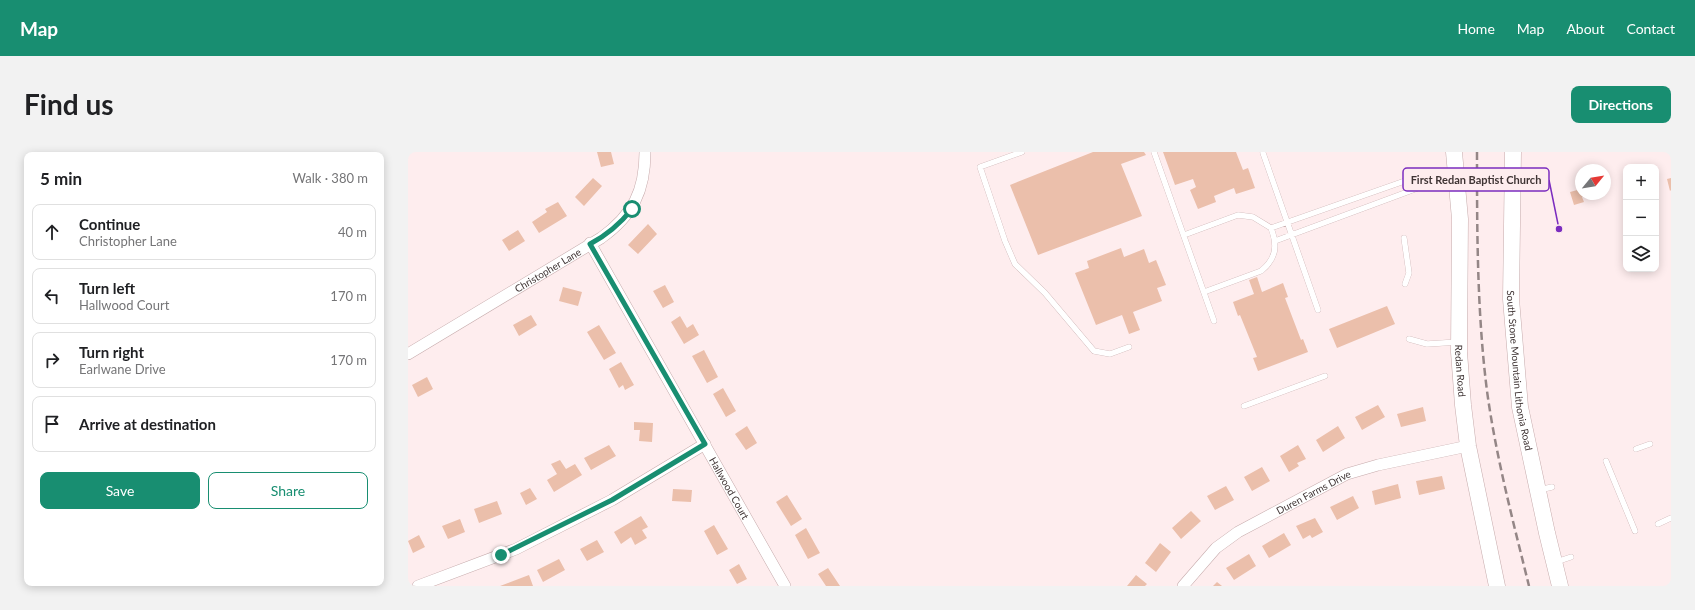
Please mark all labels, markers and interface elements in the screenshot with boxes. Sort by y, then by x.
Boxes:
text: Map [20,17,58,40]
text: Home [1457,20,1495,37]
text: Map [1517,20,1544,37]
text: About [1566,20,1604,37]
text: Contact [1626,20,1675,37]
button: Directions [1571,86,1671,123]
text: Find us [24,87,114,121]
north arrow [1575,164,1611,200]
map controls [1623,164,1659,272]
button: + [1623,164,1659,200]
text: 5 min [40,168,82,189]
callout: First Redan Baptist Church [1403,168,1549,191]
text: Walk · 380 m [292,170,368,186]
text: First Redan Baptist Church [1411,173,1541,186]
route start [623,200,641,218]
button: − [1623,200,1659,236]
text: Continue [79,215,140,233]
icon: ahead [41,221,63,243]
text: 40 m [338,224,367,240]
text: Christopher Lane [79,233,177,249]
button: layers [1623,236,1659,272]
street label: Christopher Lane [512,245,583,295]
text: Turn left [79,279,135,297]
icon: left [41,285,63,307]
text: 170 m [330,288,367,304]
street label: South Stone Mountain Lithonia Road [1505,290,1535,452]
text: Hallwood Court [79,297,169,313]
text: Turn right [79,343,144,361]
street label: Redan Road [1453,345,1468,397]
icon: right [41,349,63,371]
text: 170 m [330,352,367,368]
text: Earlwane Drive [79,361,166,377]
icon: arrive [41,413,63,435]
text: Arrive at destination [79,415,216,433]
street label: Hallwood Court [707,455,752,522]
street label: Duren Farms Drive [1274,467,1352,517]
button: Save [40,472,200,509]
button: Share [208,472,368,509]
route end [492,546,510,564]

